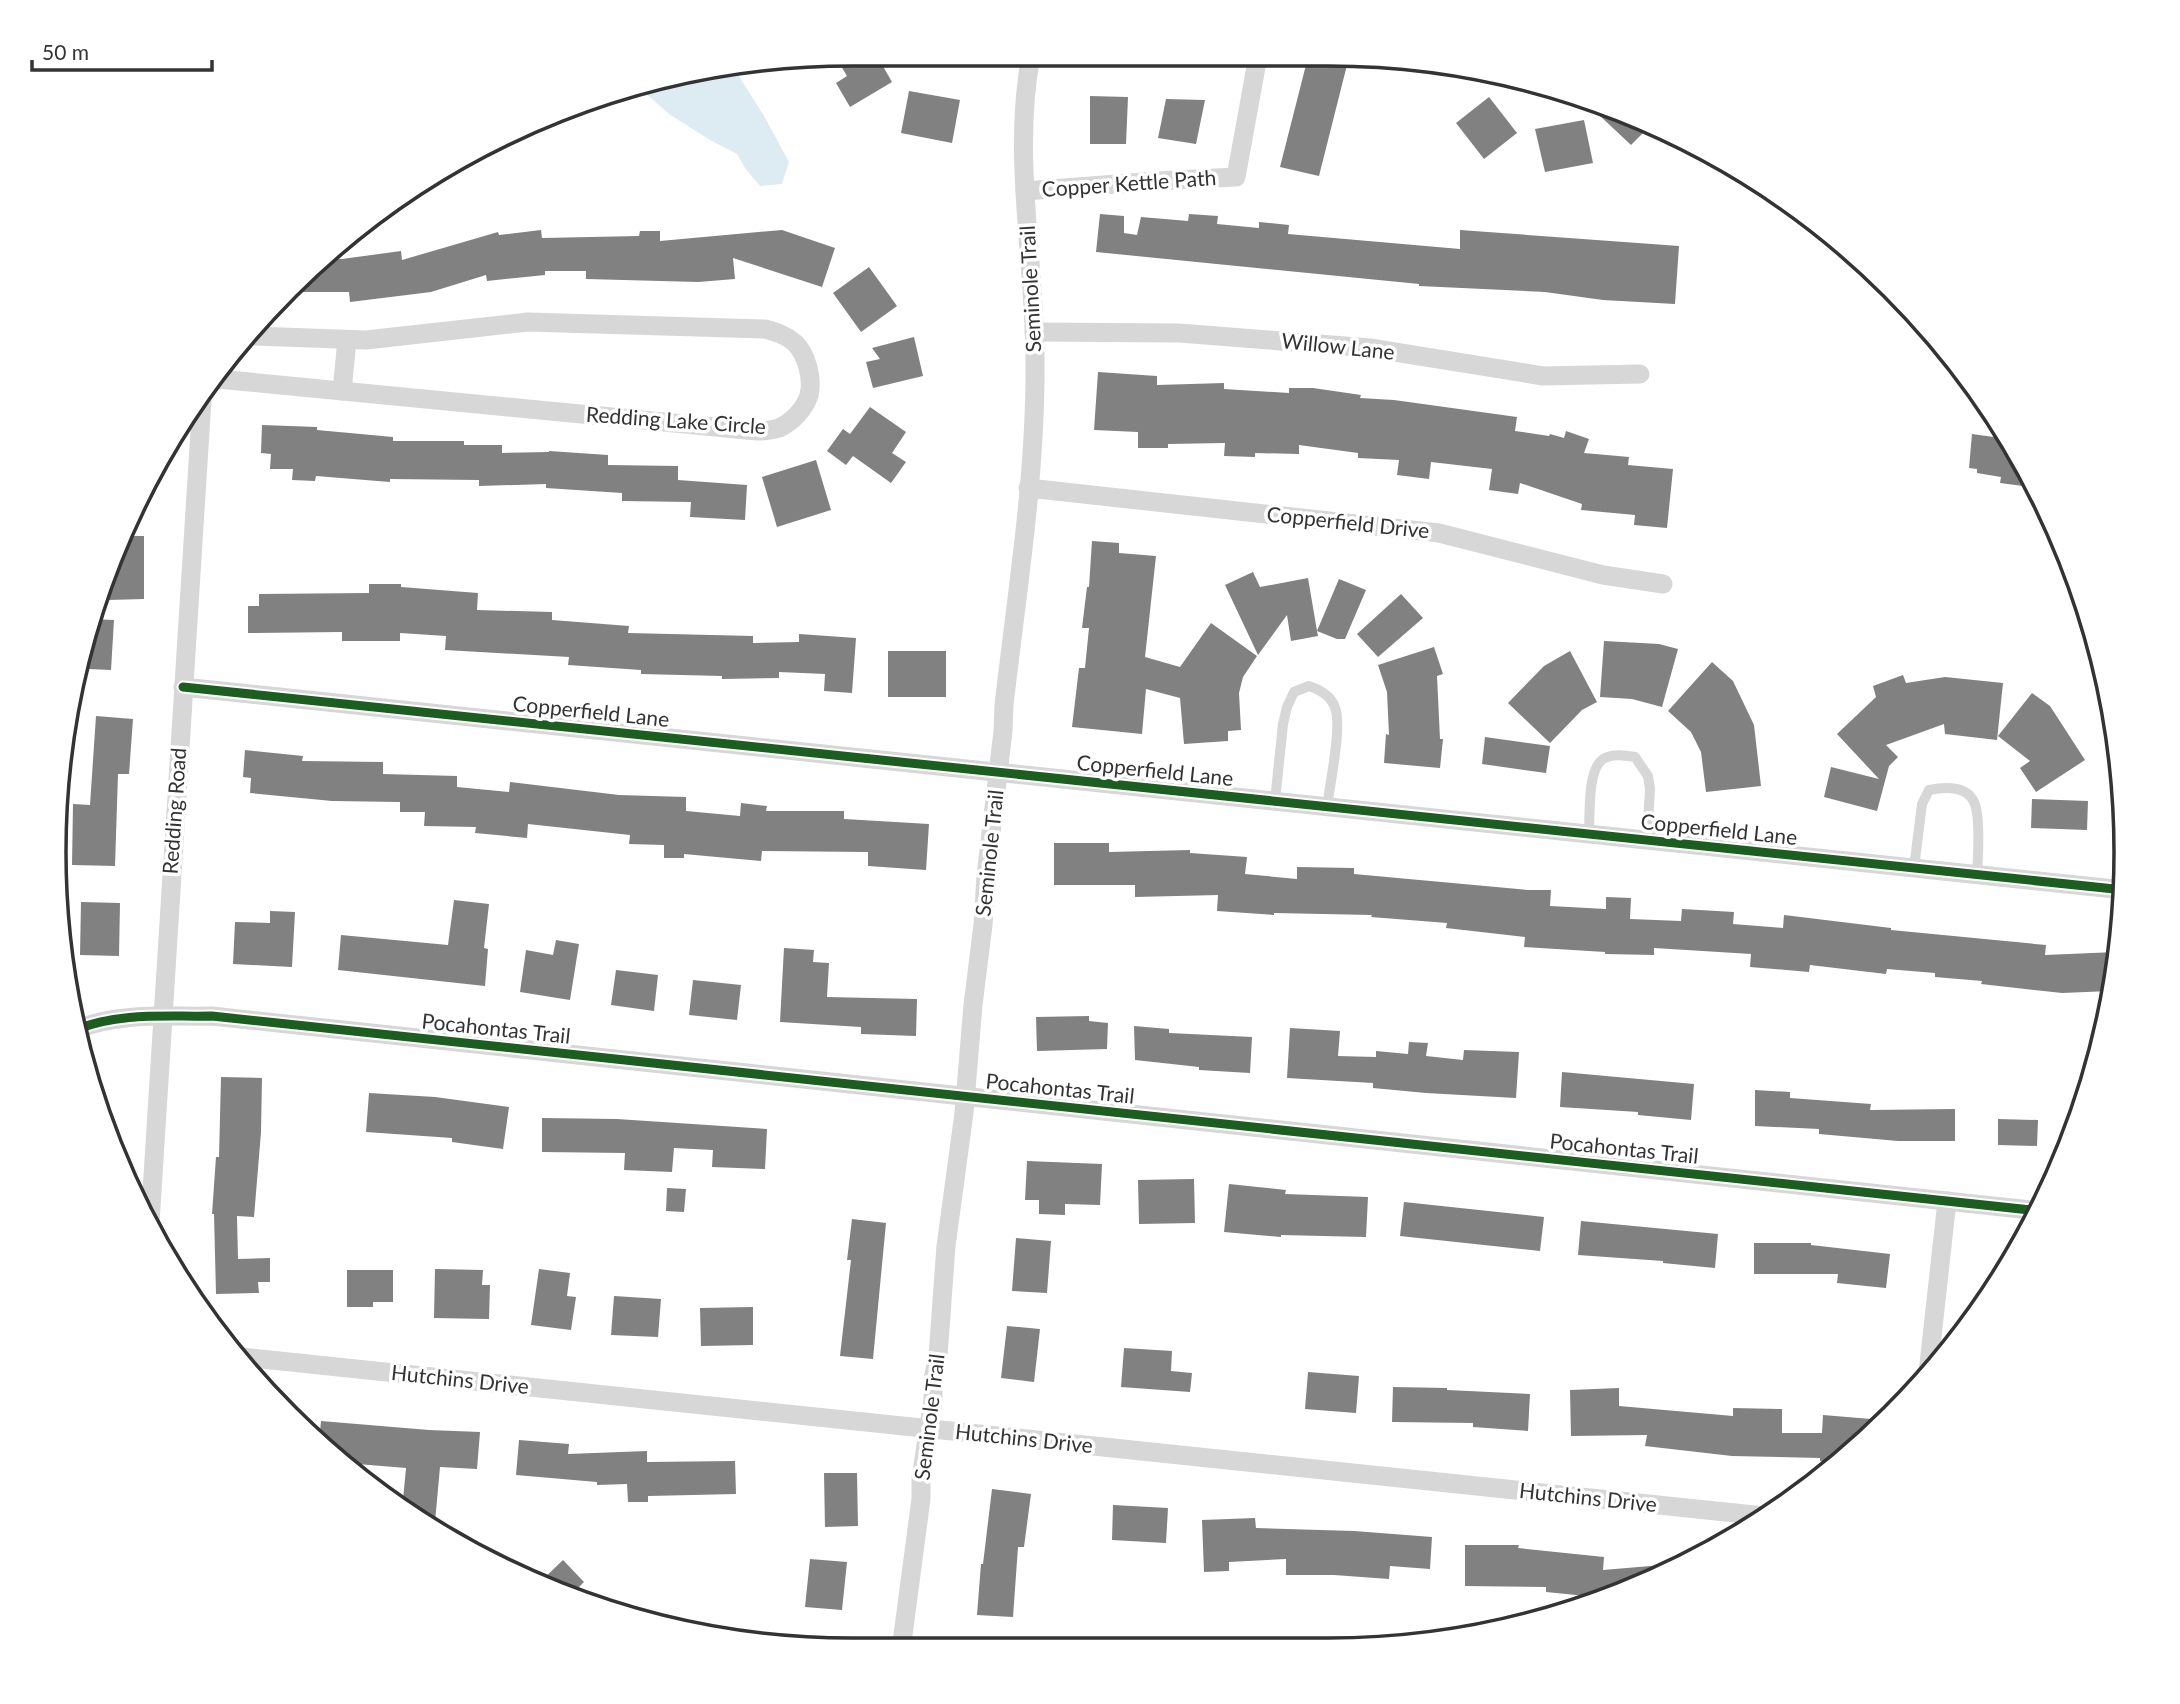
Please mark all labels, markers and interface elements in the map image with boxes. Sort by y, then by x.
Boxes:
scale bar [32,28,212,72]
text: 50 m [42,39,89,64]
street label: Copper Kettle Path [1041,164,1217,201]
street label: Seminole Trail [1014,225,1045,353]
street label: Willow Lane [1280,327,1396,364]
street label: Redding Lake Circle [585,401,767,438]
street label: Copperfield Drive [1266,501,1431,542]
street label: Copperfield Lane [512,690,671,731]
street label: Redding Road [157,747,190,875]
street label: Copperfield Lane [1076,749,1235,790]
street label: Seminole Trail [969,788,1008,917]
street label: Copperfield Lane [1640,808,1799,849]
street label: Pocahontas Trail [421,1007,572,1048]
street label: Pocahontas Trail [985,1067,1136,1108]
street label: Pocahontas Trail [1549,1127,1700,1168]
street label: Seminole Trail [908,1352,949,1481]
street label: Hutchins Drive [390,1359,530,1398]
street label: Hutchins Drive [954,1418,1094,1457]
street label: Hutchins Drive [1518,1477,1658,1516]

